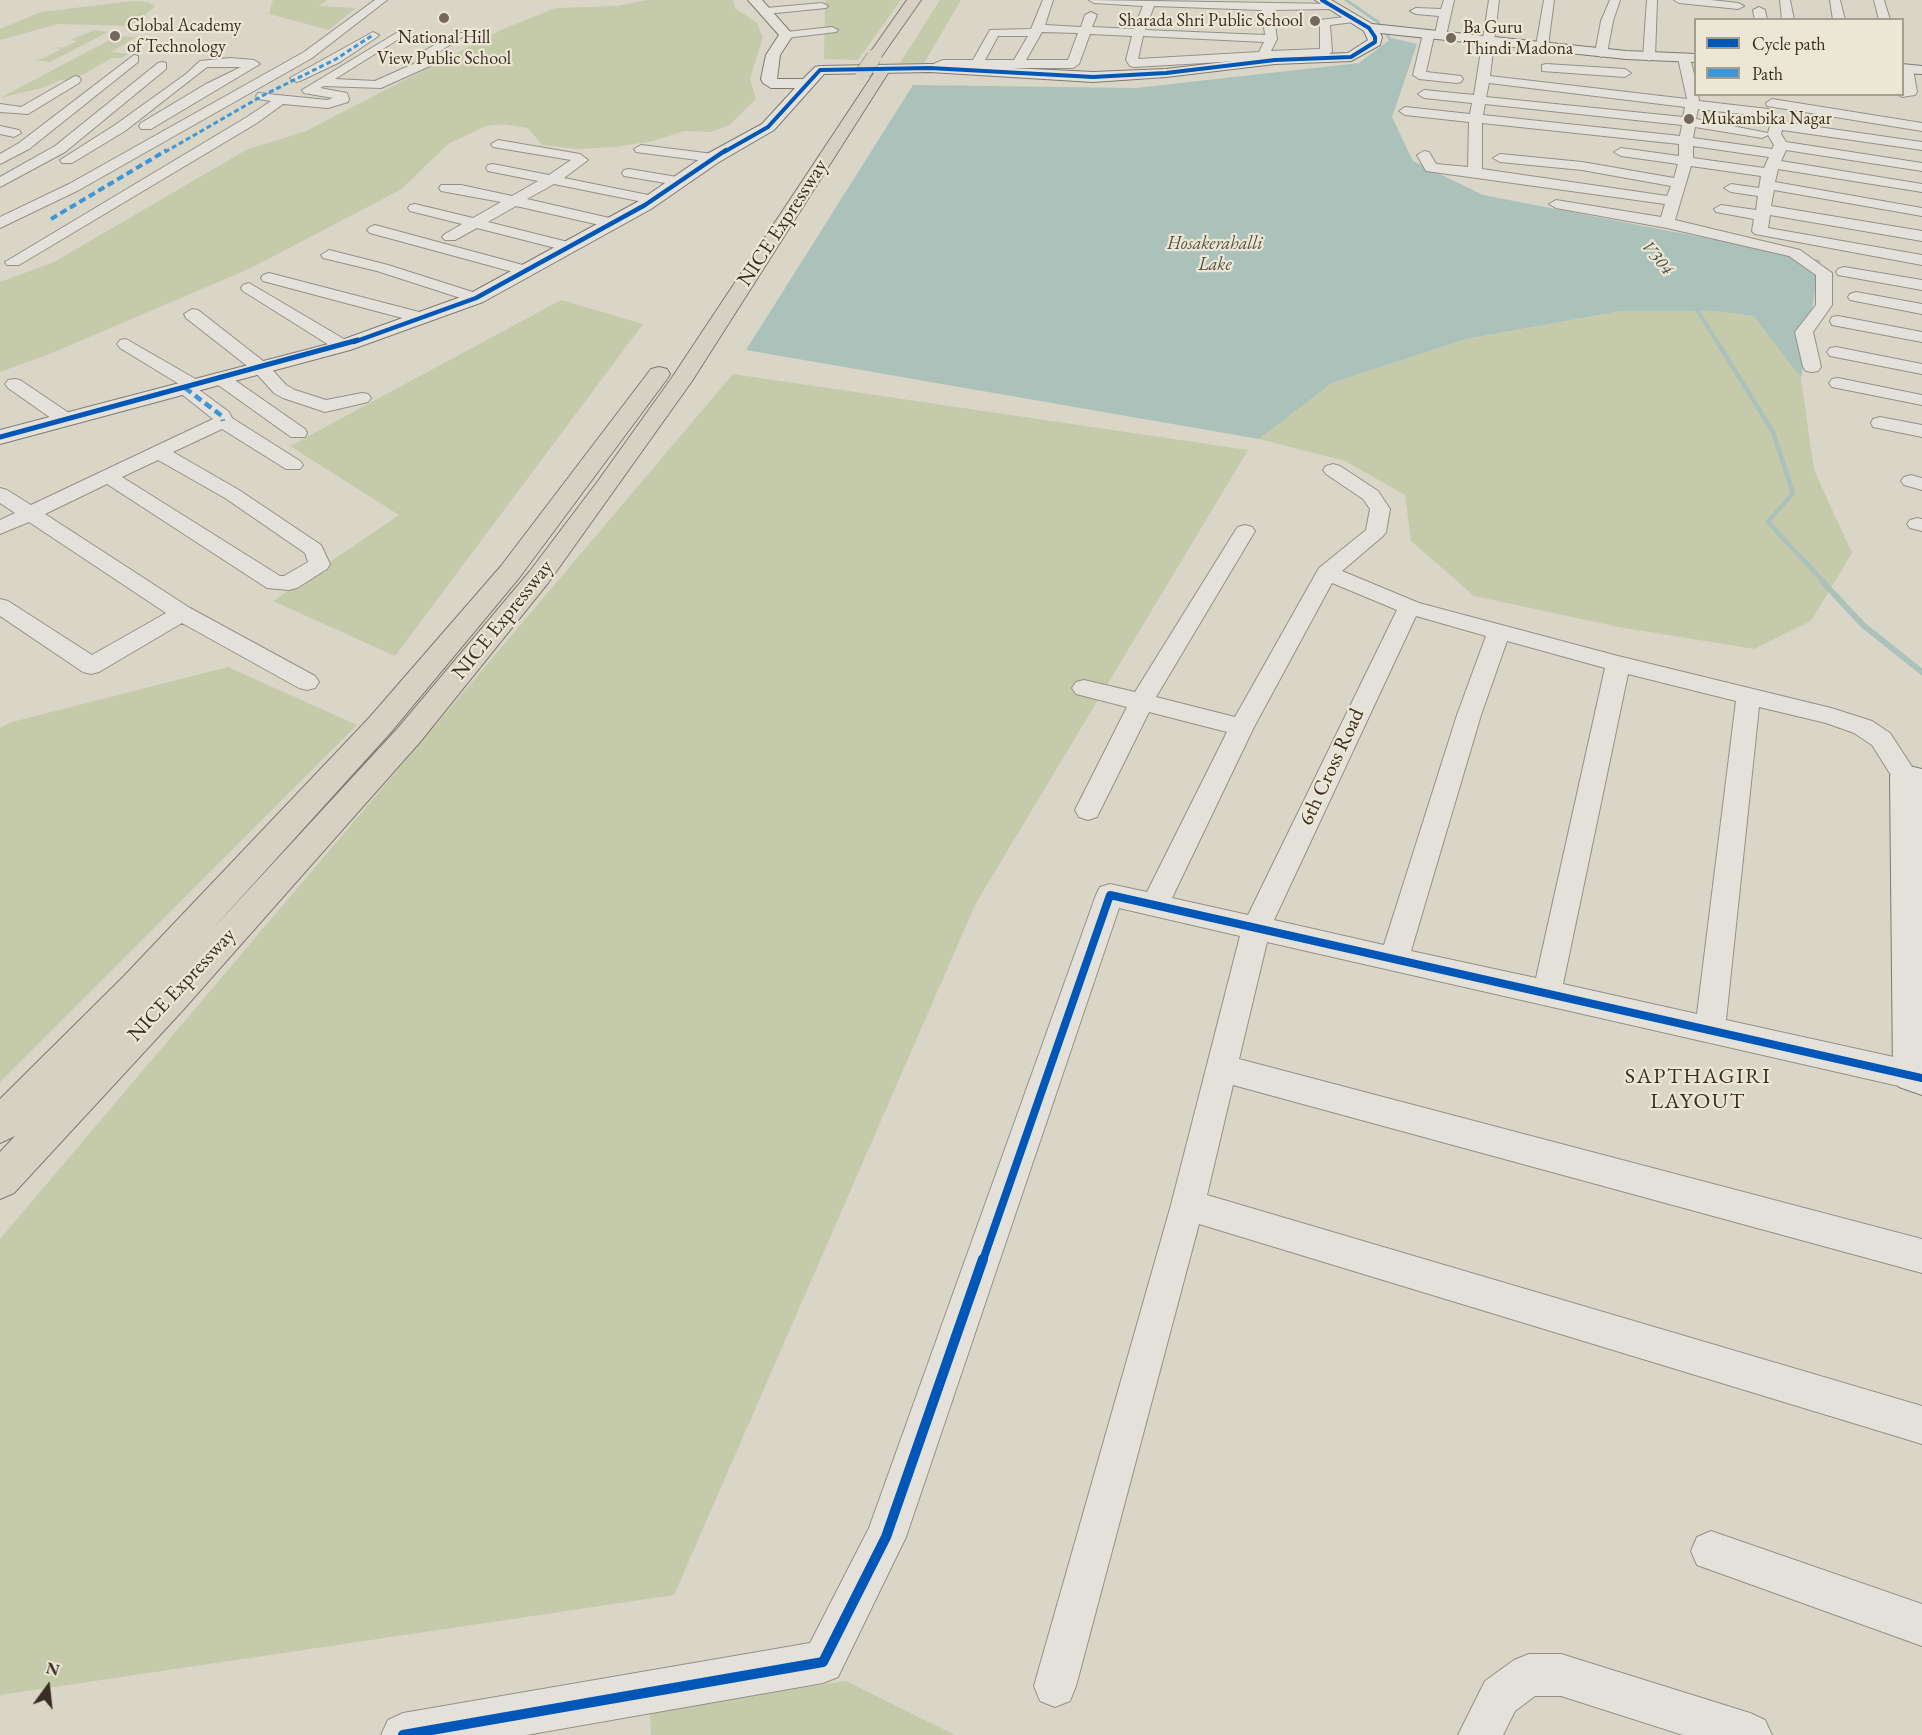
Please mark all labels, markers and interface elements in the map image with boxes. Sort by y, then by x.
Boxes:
place label: Sharada Shri Public School [1119,10,1303,32]
marker: National Hill View Public School [437,11,451,25]
marker: Sharada Shri Public School [1308,14,1322,28]
place label: Global Academy of Technology [127,15,241,57]
place label: Ba Guru Thindi Madona [1463,17,1573,60]
legend [1694,18,1904,96]
place label: National Hill View Public School [377,27,511,70]
marker: Global Academy of Technology [108,29,122,43]
marker: Ba Guru Thindi Madona [1444,31,1458,45]
text: Cycle path [1752,32,1826,55]
text: Path [1752,62,1783,85]
place label: Mukambika Nagar [1701,108,1832,130]
marker: Mukambika Nagar [1682,112,1696,126]
street label: NICE Expressway [732,155,834,291]
water label: Hosakerahalli Lake [1167,233,1263,276]
water label: V304 [1636,236,1678,280]
street label: NICE Expressway [447,555,559,685]
street label: 6th Cross Road [1294,705,1370,829]
street label: NICE Expressway [123,923,241,1047]
district label: SAPTHAGIRI LAYOUT [1625,1064,1771,1116]
north arrow [18,1657,78,1717]
text: N [44,1657,62,1681]

